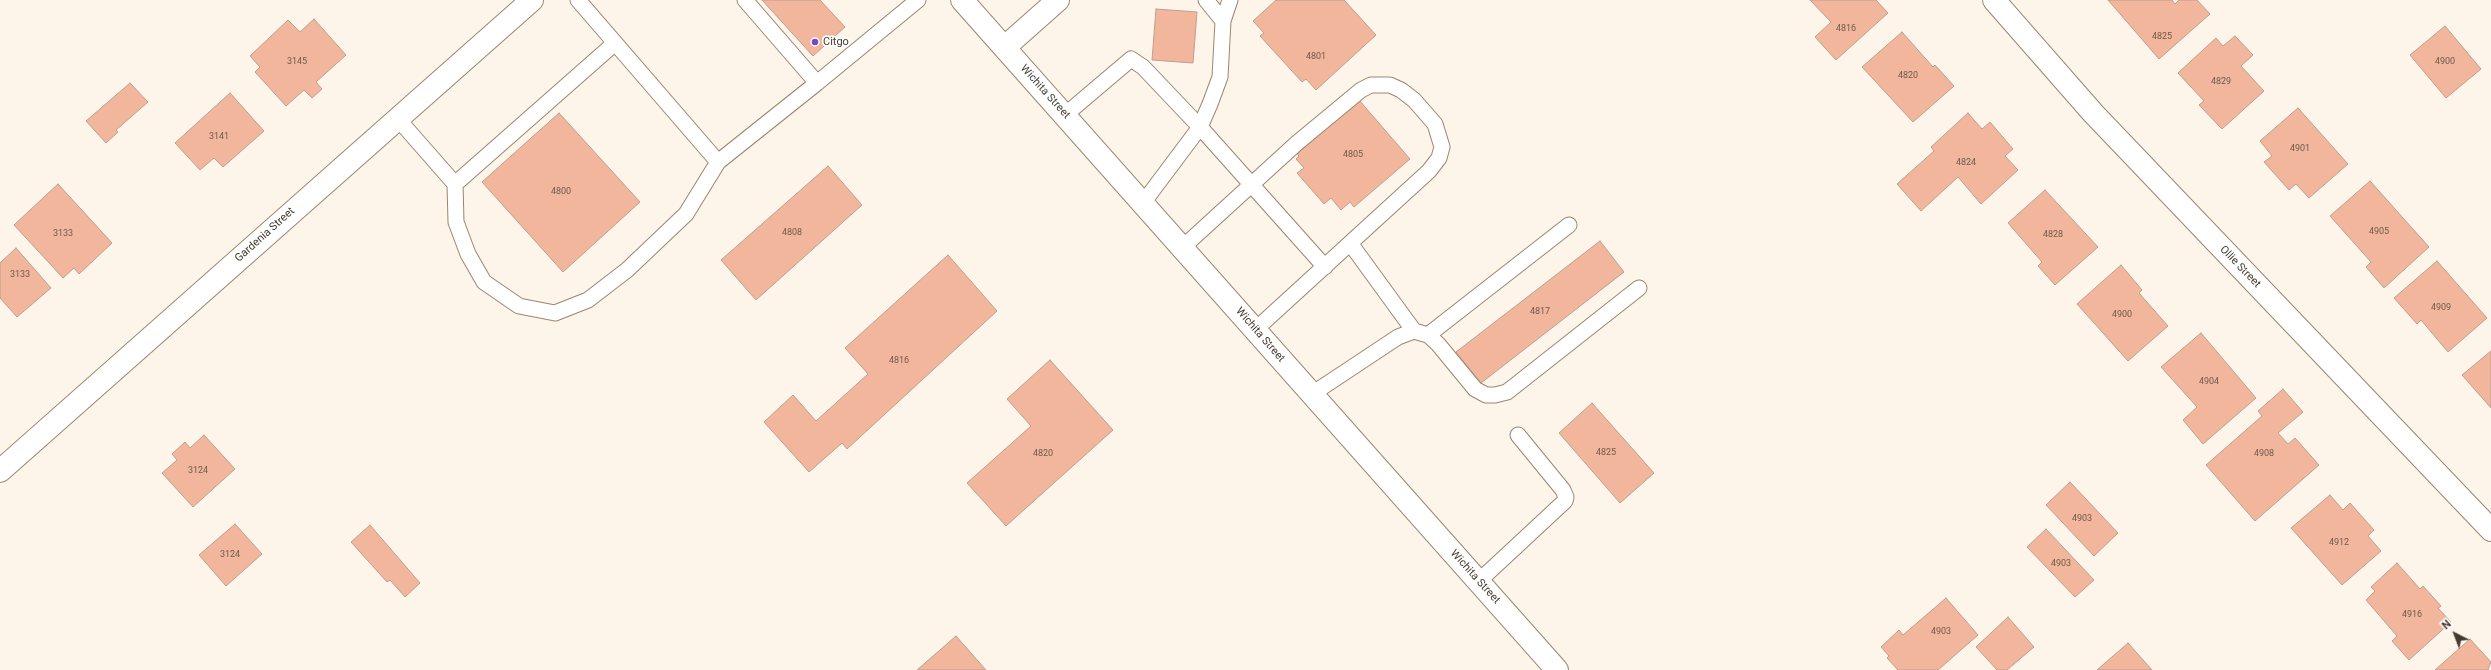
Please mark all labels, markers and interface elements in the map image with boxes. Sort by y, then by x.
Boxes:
house number: 4816 [1836,24,1856,34]
house number: 4825 [2152,32,2172,42]
place label: Citgo [823,35,849,49]
marker: Citgo [810,37,820,47]
house number: 4801 [1306,52,1326,62]
house number: 3145 [287,57,307,67]
house number: 4900 [2435,57,2455,67]
street label: Wichita Street [1017,62,1073,122]
house number: 4820 [1898,71,1918,81]
house number: 4829 [2211,77,2231,87]
house number: 3141 [209,132,229,142]
house number: 4901 [2290,144,2310,154]
house number: 4805 [1343,150,1363,160]
house number: 4824 [1956,158,1976,168]
house number: 4800 [551,187,571,197]
street label: Gardenia Street [232,205,298,265]
house number: 4905 [2369,227,2389,237]
house number: 4808 [782,228,802,238]
house number: 3133 [53,229,73,239]
house number: 4828 [2043,230,2063,240]
street label: Ollie Street [2217,243,2263,291]
house number: 3133 [10,270,30,280]
house number: 4909 [2431,303,2451,313]
street label: Wichita Street [1233,305,1287,365]
house number: 4817 [1530,307,1550,317]
house number: 4900 [2112,310,2132,320]
house number: 4816 [889,356,909,366]
house number: 4904 [2199,377,2219,387]
house number: 4825 [1596,448,1616,458]
house number: 4820 [1033,449,1053,459]
house number: 4908 [2254,449,2274,459]
house number: 3124 [188,466,208,476]
house number: 4903 [2072,514,2092,524]
house number: 4912 [2329,538,2349,548]
street label: Wichita Street [1447,547,1503,607]
house number: 3124 [220,550,240,560]
house number: 4903 [2051,559,2071,569]
house number: 4916 [2402,610,2422,620]
north arrow [2435,614,2475,654]
text: N [2439,617,2454,632]
house number: 4903 [1931,627,1951,637]

